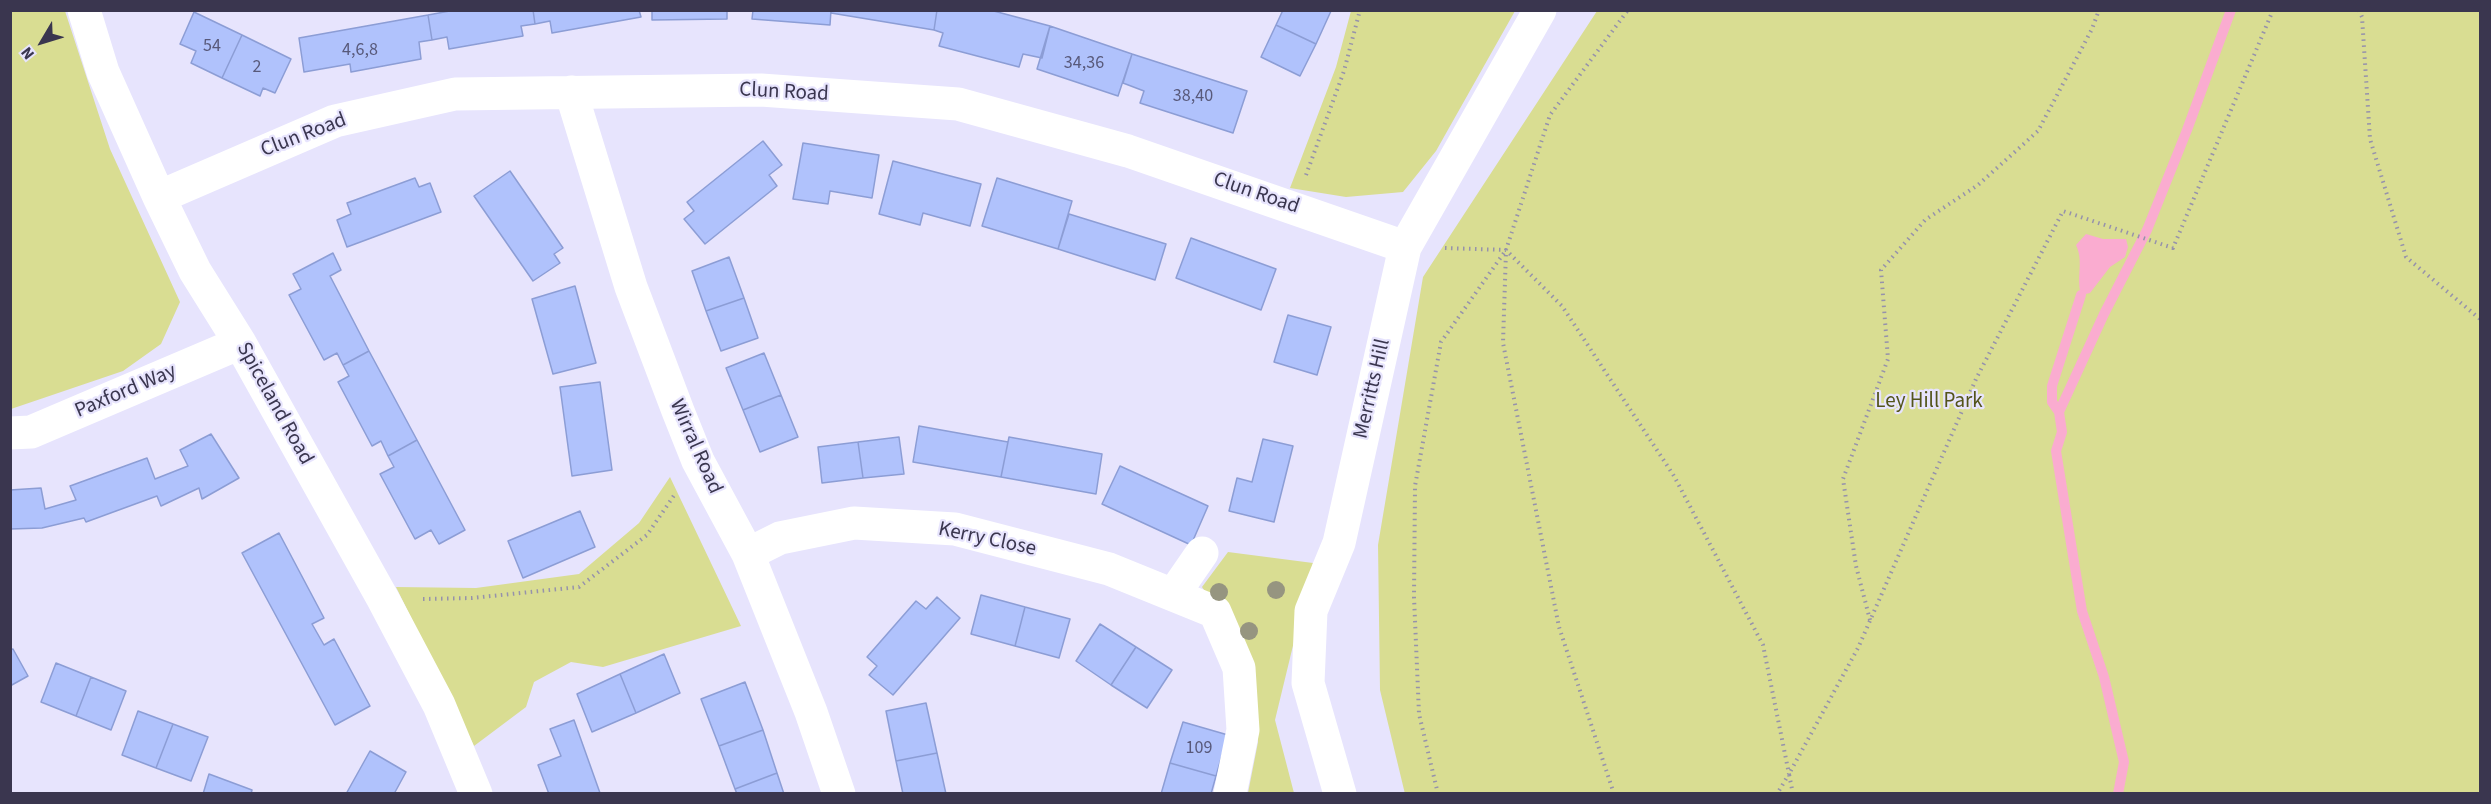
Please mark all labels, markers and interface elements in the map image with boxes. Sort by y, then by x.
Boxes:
north arrow [12,12,72,72]
house number: 54 [203,36,221,58]
house number: 4,6,8 [342,40,378,62]
text: N [16,42,40,64]
house number: 34,36 [1064,53,1104,75]
house number: 2 [253,57,261,79]
street label: Clun Road [739,78,829,108]
house number: 38,40 [1173,86,1213,108]
street label: Clun Road [258,108,350,164]
street label: Clun Road [1210,168,1302,220]
street label: Merritts Hill [1349,337,1397,441]
street label: Spiceland Road [230,338,318,470]
street label: Paxford Way [71,359,181,425]
park label: Ley Hill Park [1875,389,1983,415]
street label: Wirral Road [663,396,727,498]
street label: Kerry Close [936,517,1038,563]
house number: 109 [1186,738,1212,760]

